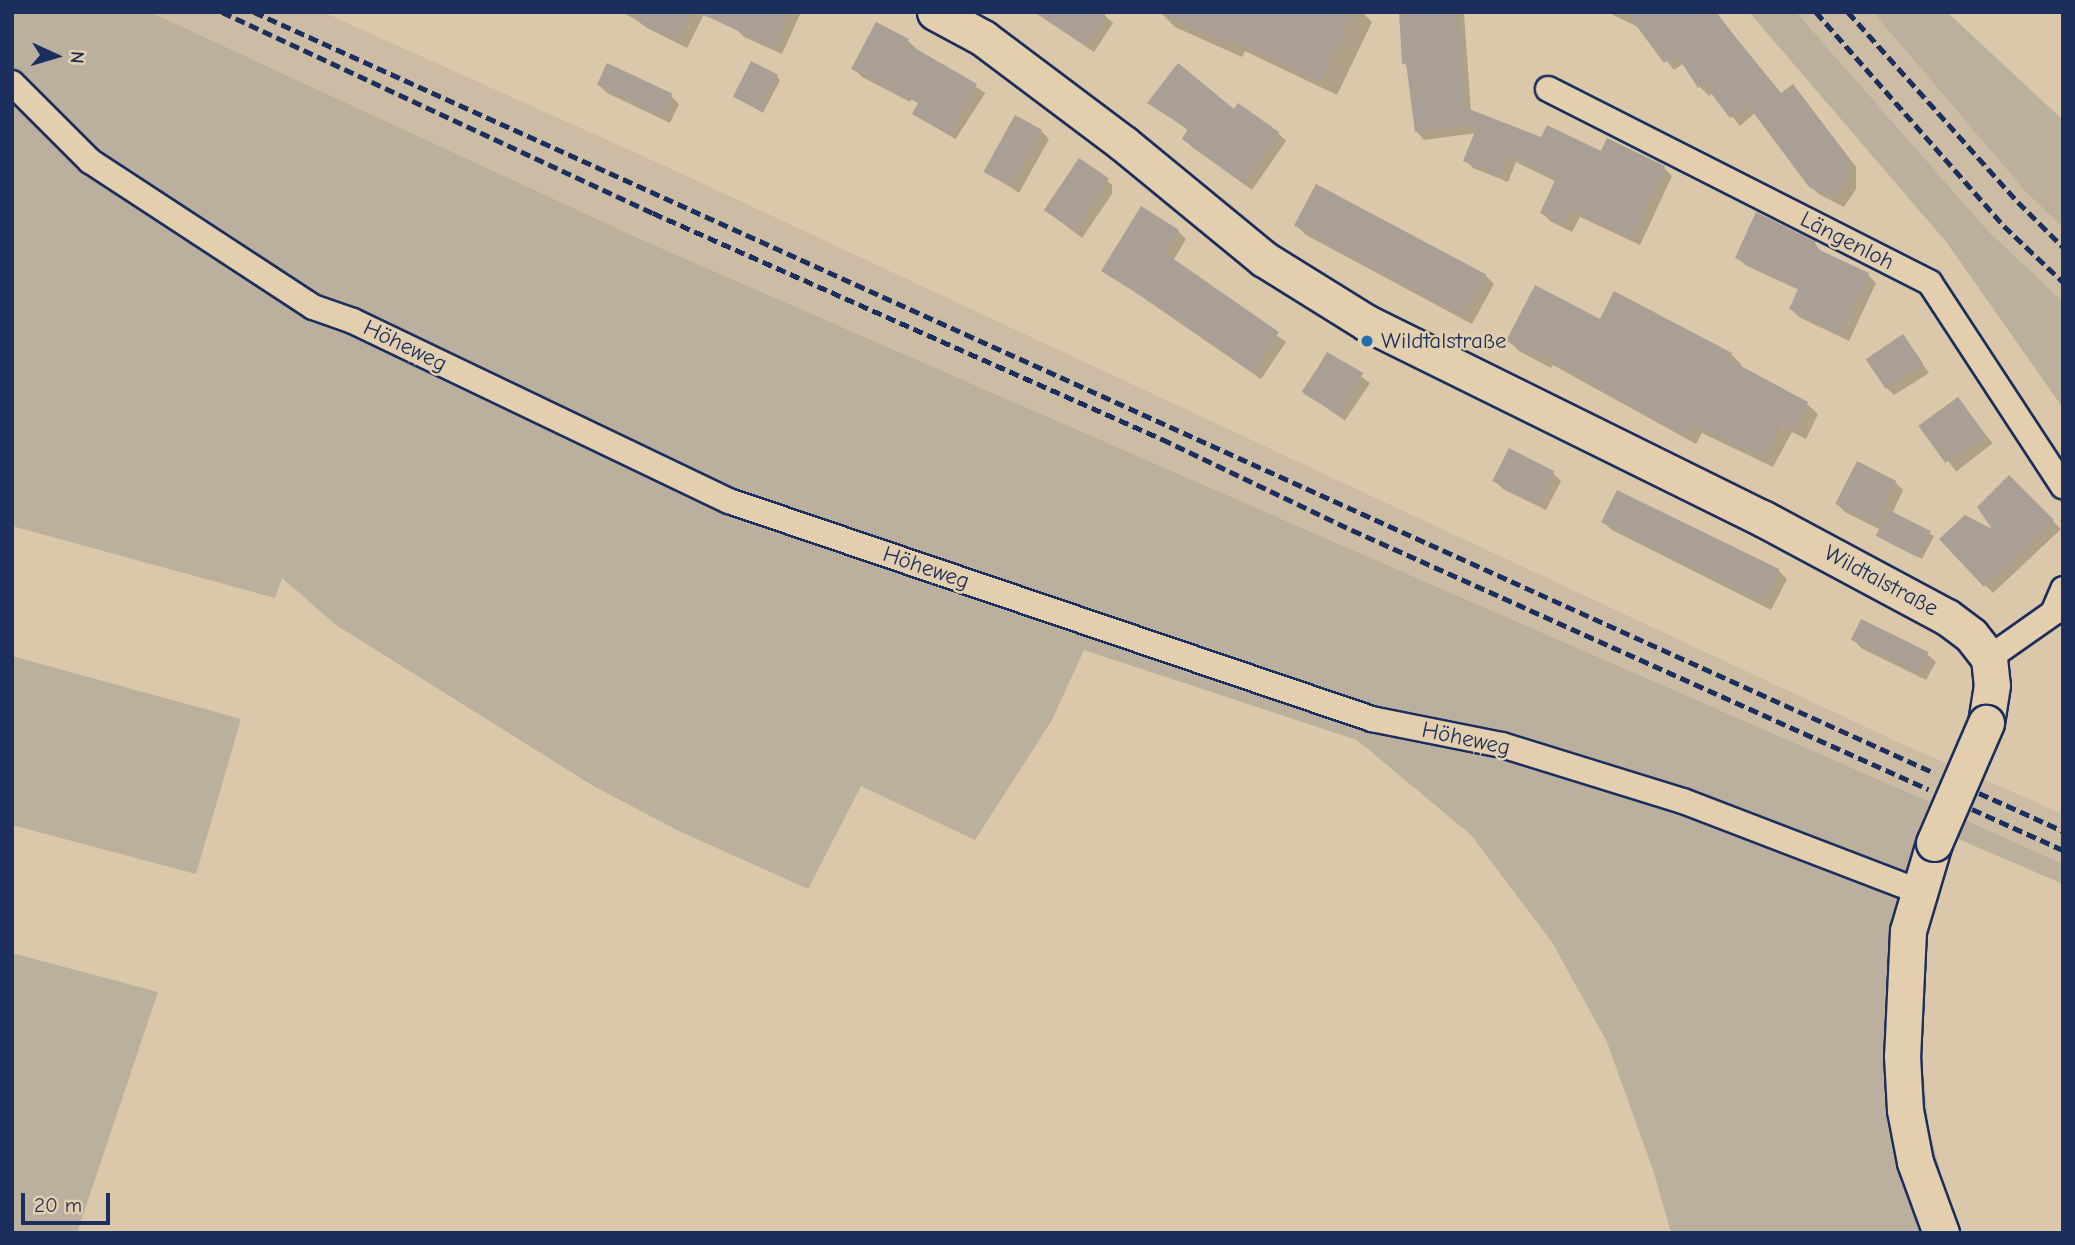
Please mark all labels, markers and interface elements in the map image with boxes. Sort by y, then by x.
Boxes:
north arrow [21,21,91,91]
text: N [66,51,88,64]
street label: Längenloh [1795,206,1899,276]
street label: Höheweg [359,314,451,378]
place label: Wildtalstraße [1381,327,1507,355]
marker: Wildtalstraße [1359,333,1375,349]
street label: Wildtalstraße [1819,539,1943,623]
street label: Höheweg [879,540,973,596]
street label: Höheweg [1419,716,1513,762]
scale bar [24,1178,114,1222]
text: 20 m [34,1193,82,1217]

